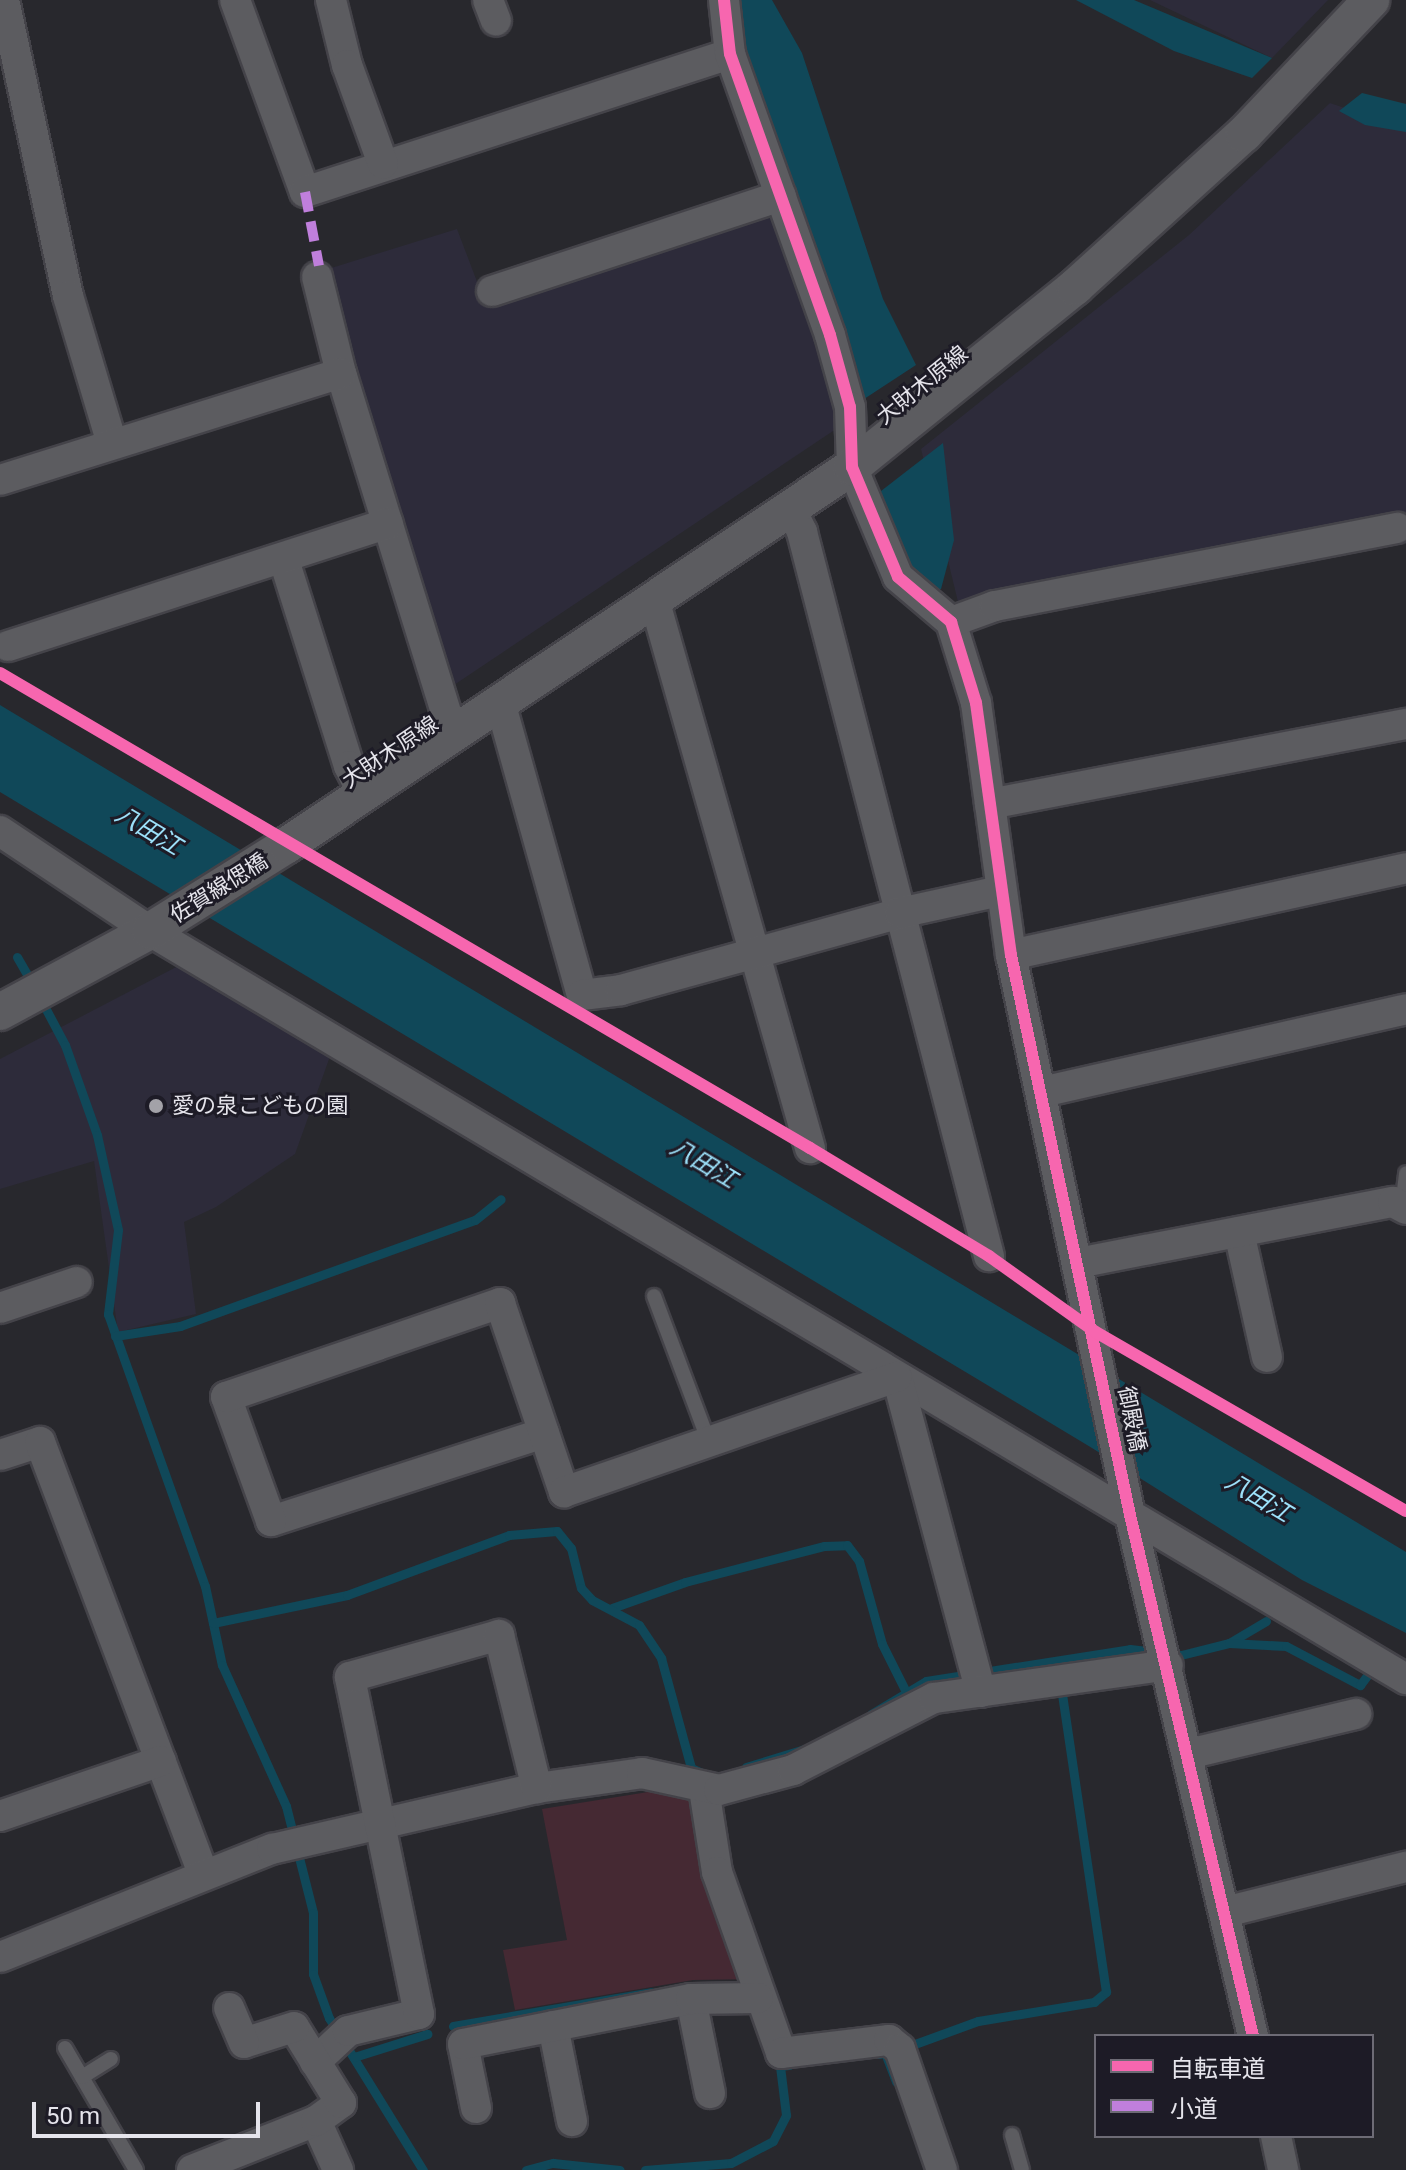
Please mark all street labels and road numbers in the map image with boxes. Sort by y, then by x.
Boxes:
street label: 大財木原線 [871,340,973,430]
street label: 大財木原線 [337,710,443,794]
street label: 佐賀線偲橋 [165,848,273,928]
street label: 御殿橋 [1113,1384,1151,1454]

